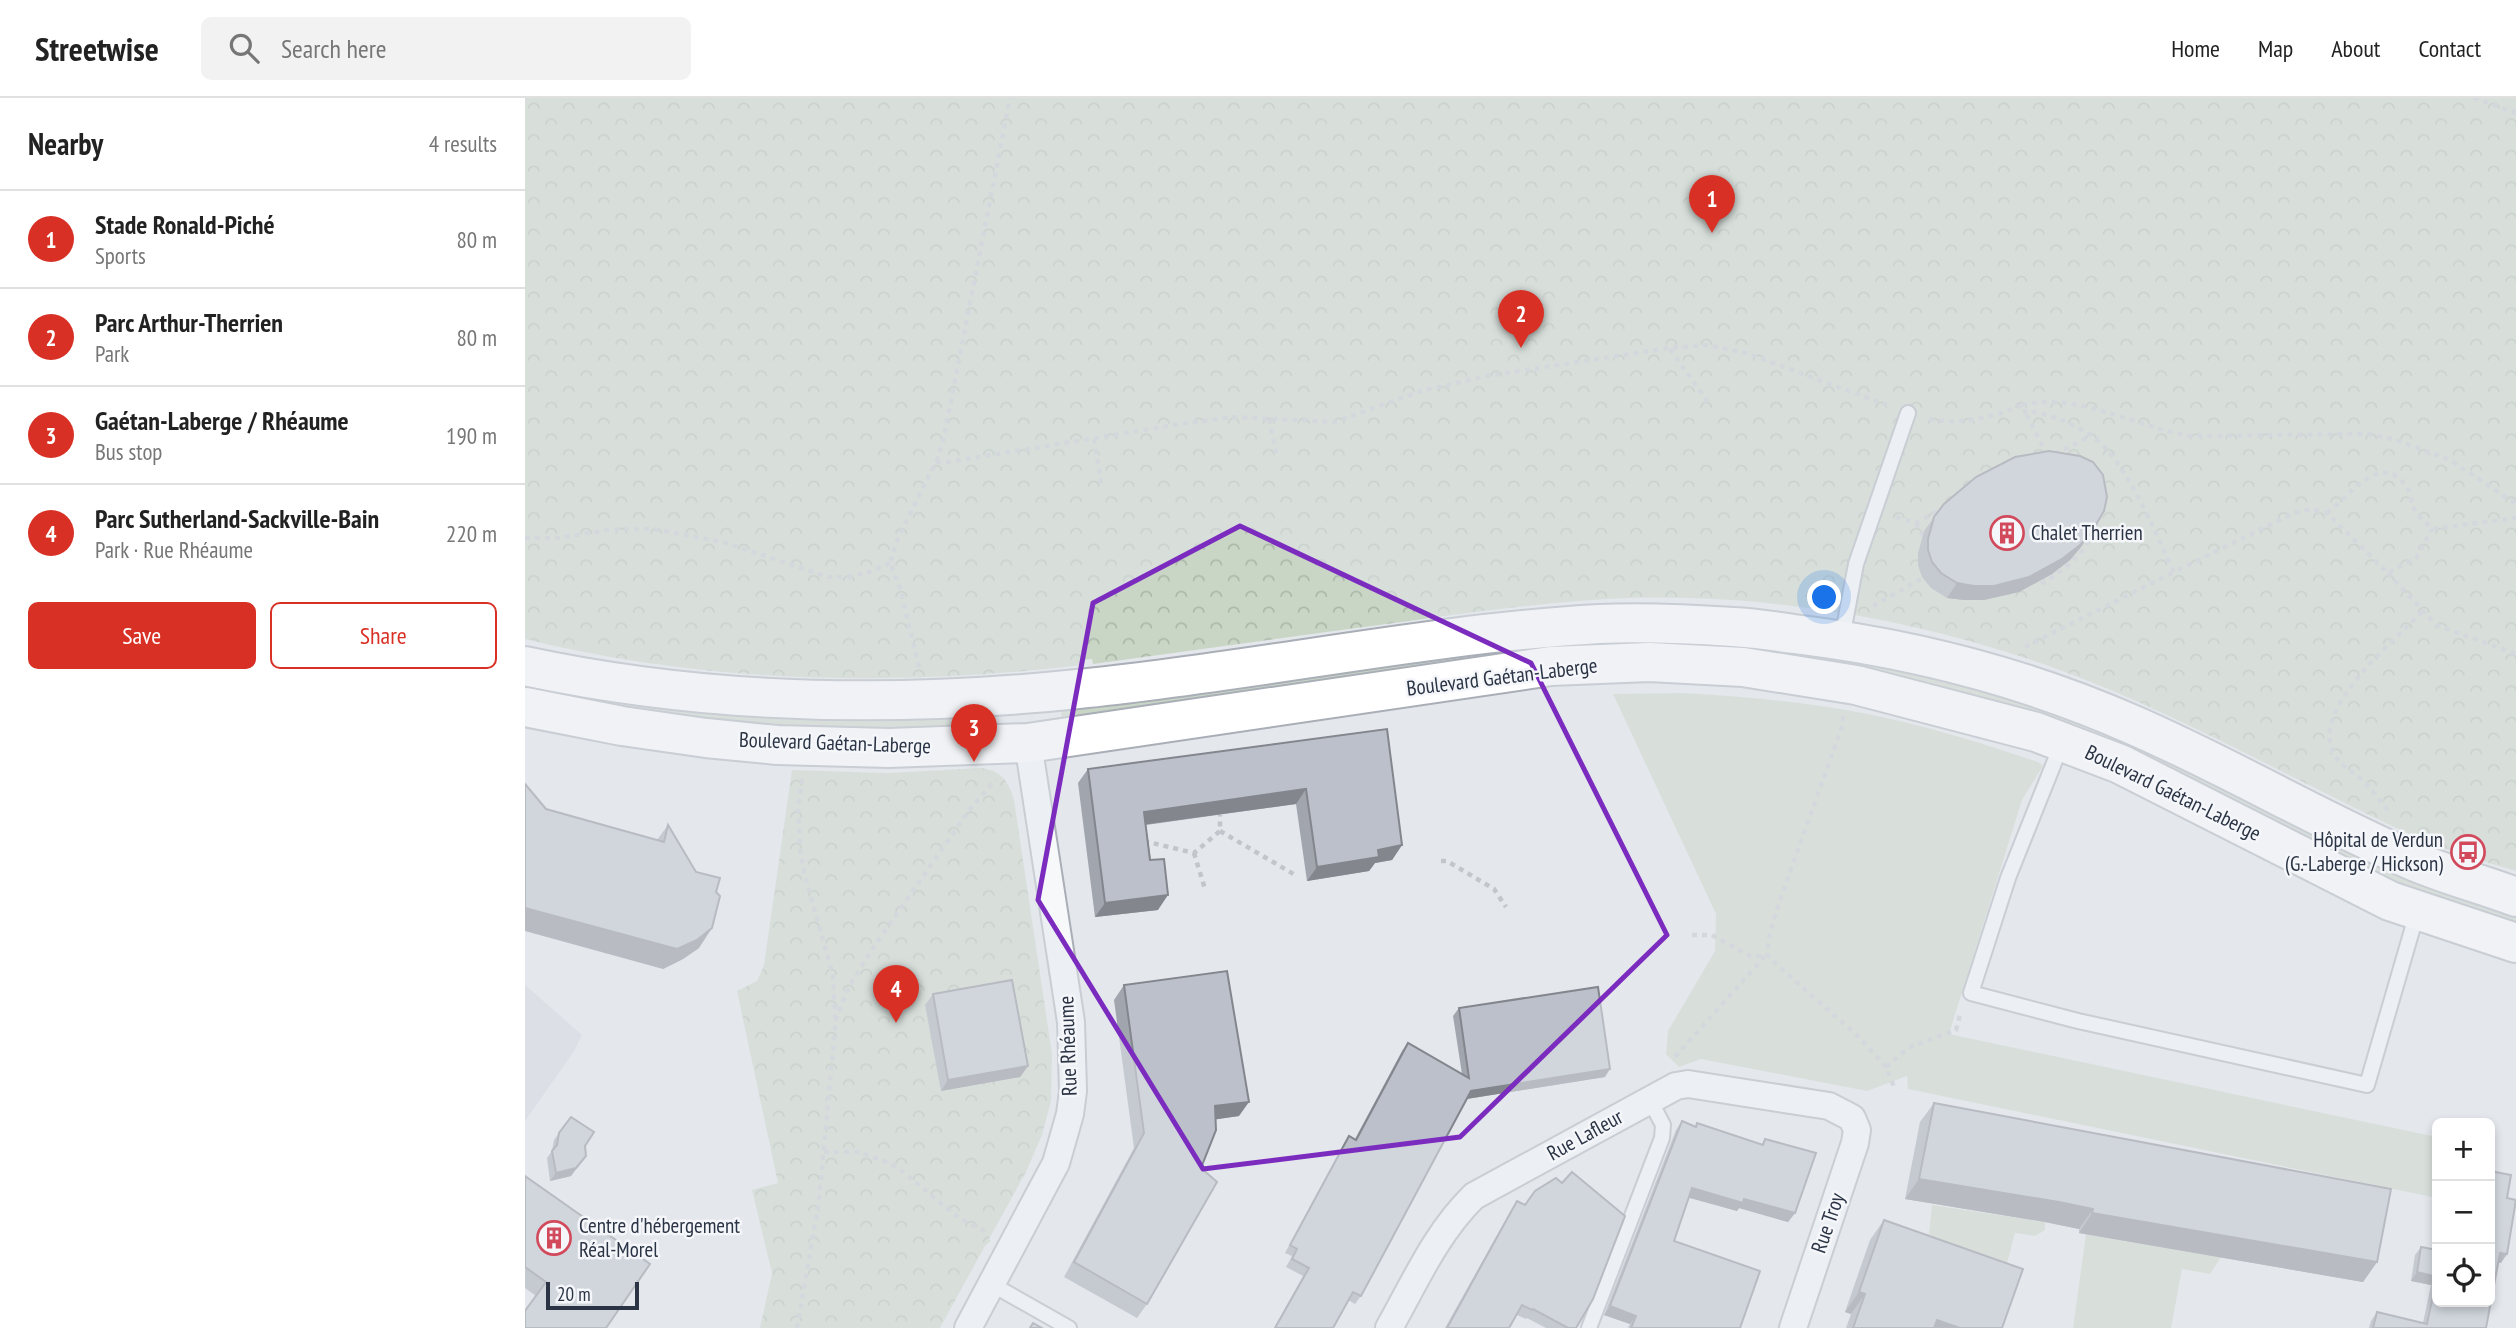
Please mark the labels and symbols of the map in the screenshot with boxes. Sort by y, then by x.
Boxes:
pin: 1 [1689,175,1735,233]
pin: 2 [1498,290,1544,348]
building icon: Chalet Therrien [1988,514,2026,552]
place label: Chalet Therrien [2031,519,2143,546]
your location [1807,580,1841,614]
street label: Boulevard Gaétan-Laberge [1405,651,1599,702]
pin: 3 [951,704,997,762]
street label: Boulevard Gaétan-Laberge [739,726,932,759]
street label: Boulevard Gaétan-Laberge [2081,738,2265,847]
place label: Hôpital de Verdun (G.-Laberge / Hickson) [2285,826,2443,877]
bus stop icon: Hôpital de Verdun (G.-Laberge / Hickson) [2449,833,2487,871]
pin: 4 [873,965,919,1023]
street label: Rue Rhéaume [1052,995,1083,1097]
street label: Rue Lafleur [1542,1103,1628,1166]
street label: Rue Troy [1805,1189,1850,1256]
place label: Centre d'hébergement Réal-Morel [579,1212,740,1263]
building icon: Centre d'hébergement Réal-Morel [535,1219,573,1257]
scale bar [546,1279,639,1311]

